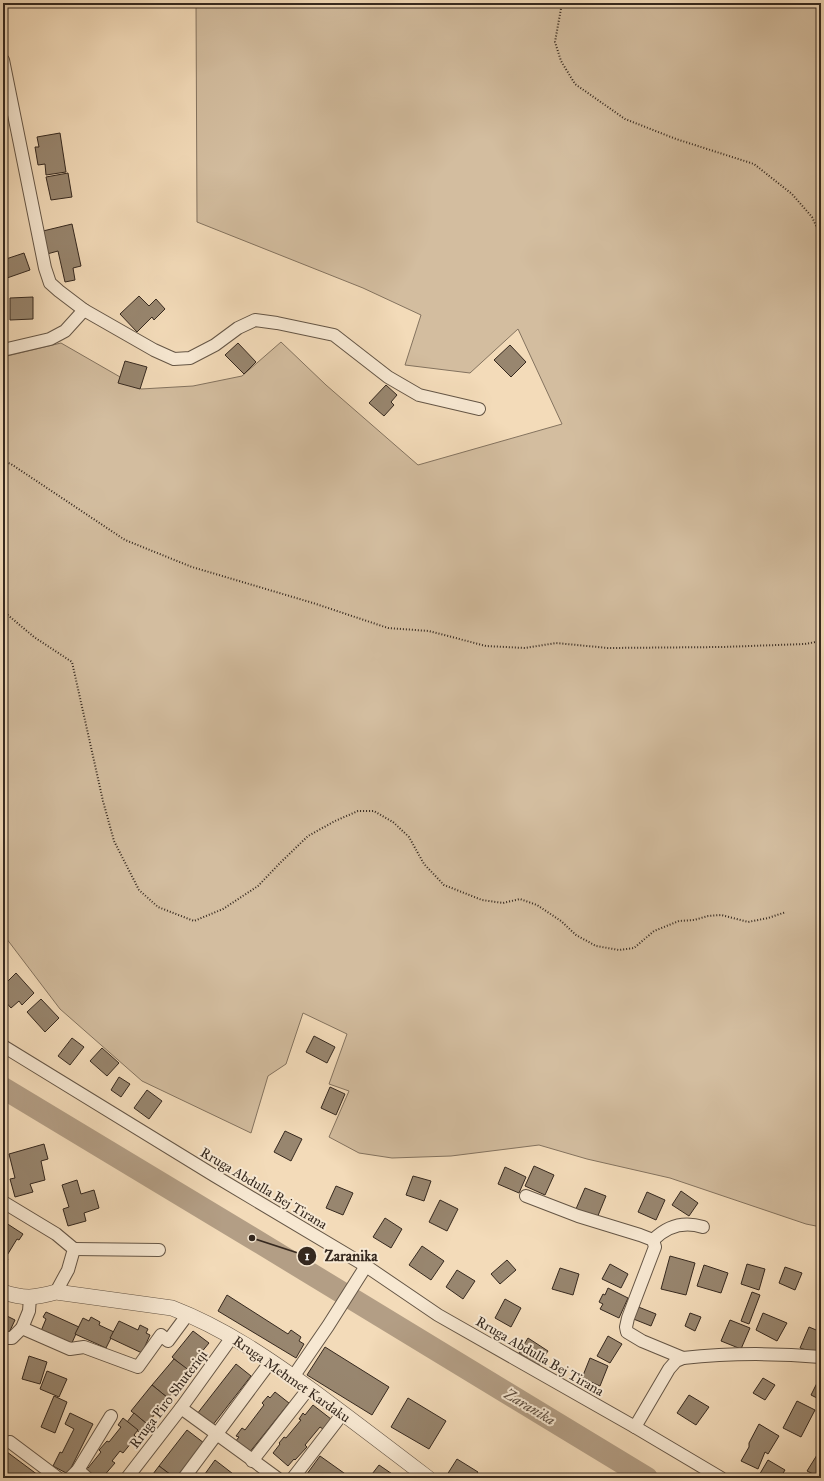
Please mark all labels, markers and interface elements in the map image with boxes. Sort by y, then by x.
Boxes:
street label: Rruga Abdulla Bej Tirana [197,1144,330,1233]
callout: Zaranika [297,1243,386,1270]
text: Zaranika [324,1247,378,1265]
text: 1 [305,1249,310,1263]
street label: Rruga Abdulla Bej Tirana [473,1313,607,1400]
street label: Rruga Mehmet Kardaku [230,1332,354,1427]
street label: Rruga Piro Shuteriqi [126,1347,212,1452]
water label: Zaranika [500,1384,559,1429]

